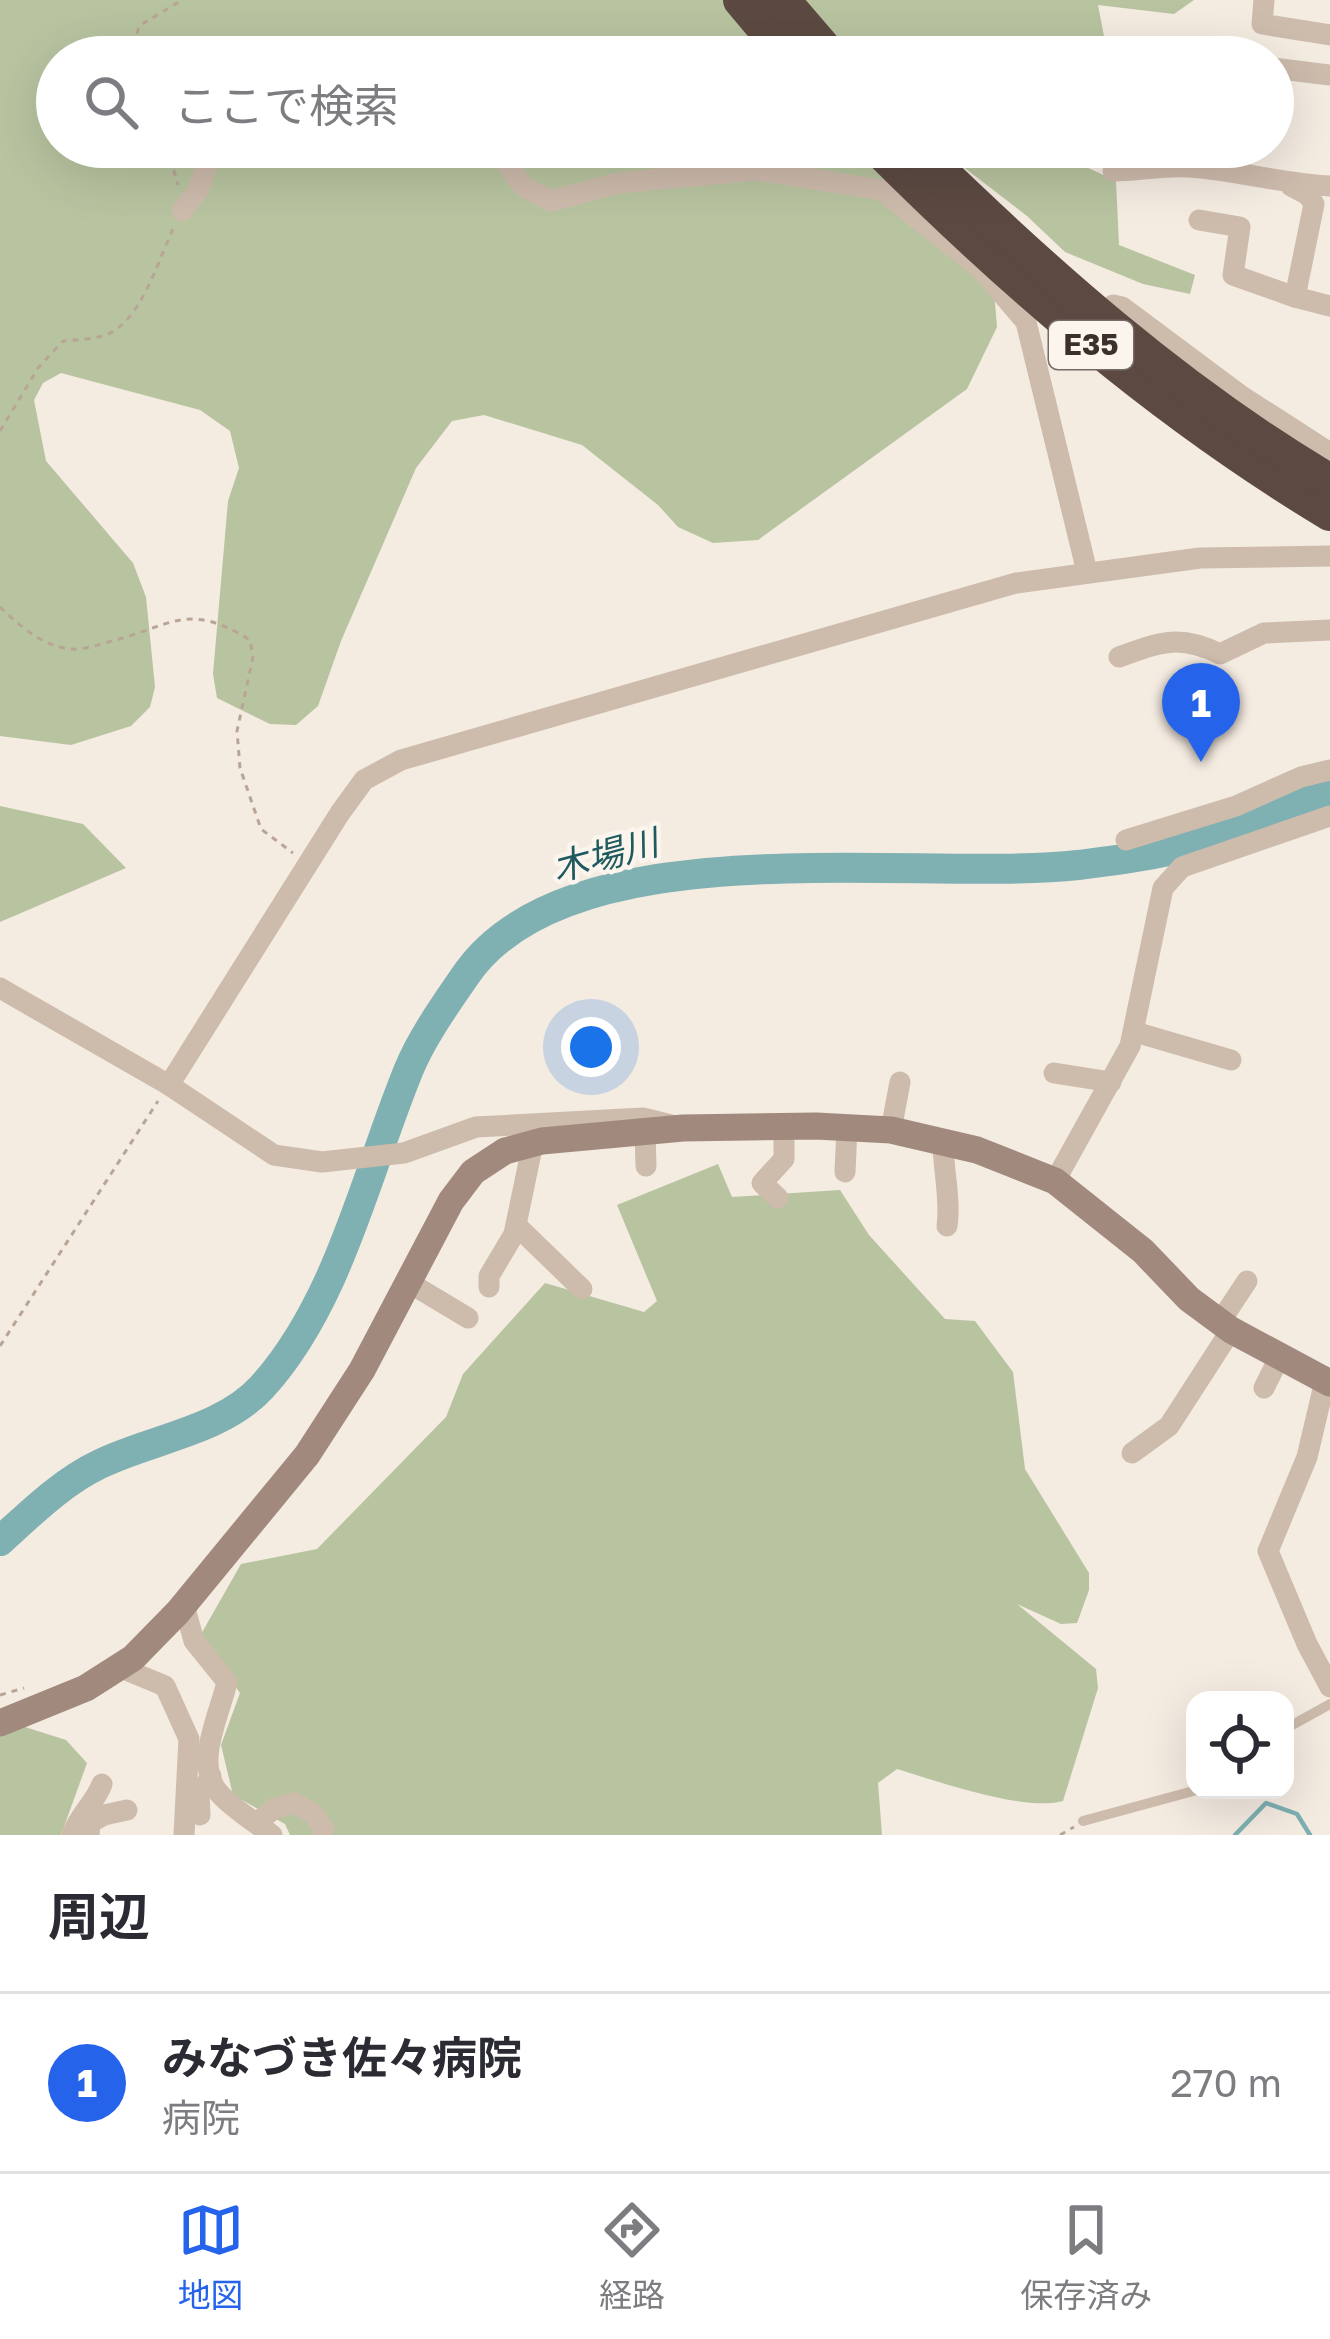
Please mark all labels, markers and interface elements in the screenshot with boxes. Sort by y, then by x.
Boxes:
search box [36,36,1294,168]
icon: search [78,69,144,135]
text: ここで検索 [174,78,399,132]
road number: E35 [1049,321,1133,369]
pin: 1 [1162,663,1240,762]
water label: 木場川 [547,819,666,889]
your location [561,1017,621,1077]
map controls [1186,1691,1294,1799]
button: locate [1186,1691,1294,1799]
text: 周辺 [48,1885,150,1946]
text: みなづき佐々病院 [162,2030,522,2084]
text: 1 [77,2059,97,2106]
text: 270 m [1170,2059,1282,2106]
text: 病院 [162,2094,240,2141]
tab: 地図 [178,2197,244,2317]
tab: 経路 [599,2197,665,2317]
tab: 保存済み [1020,2197,1152,2317]

